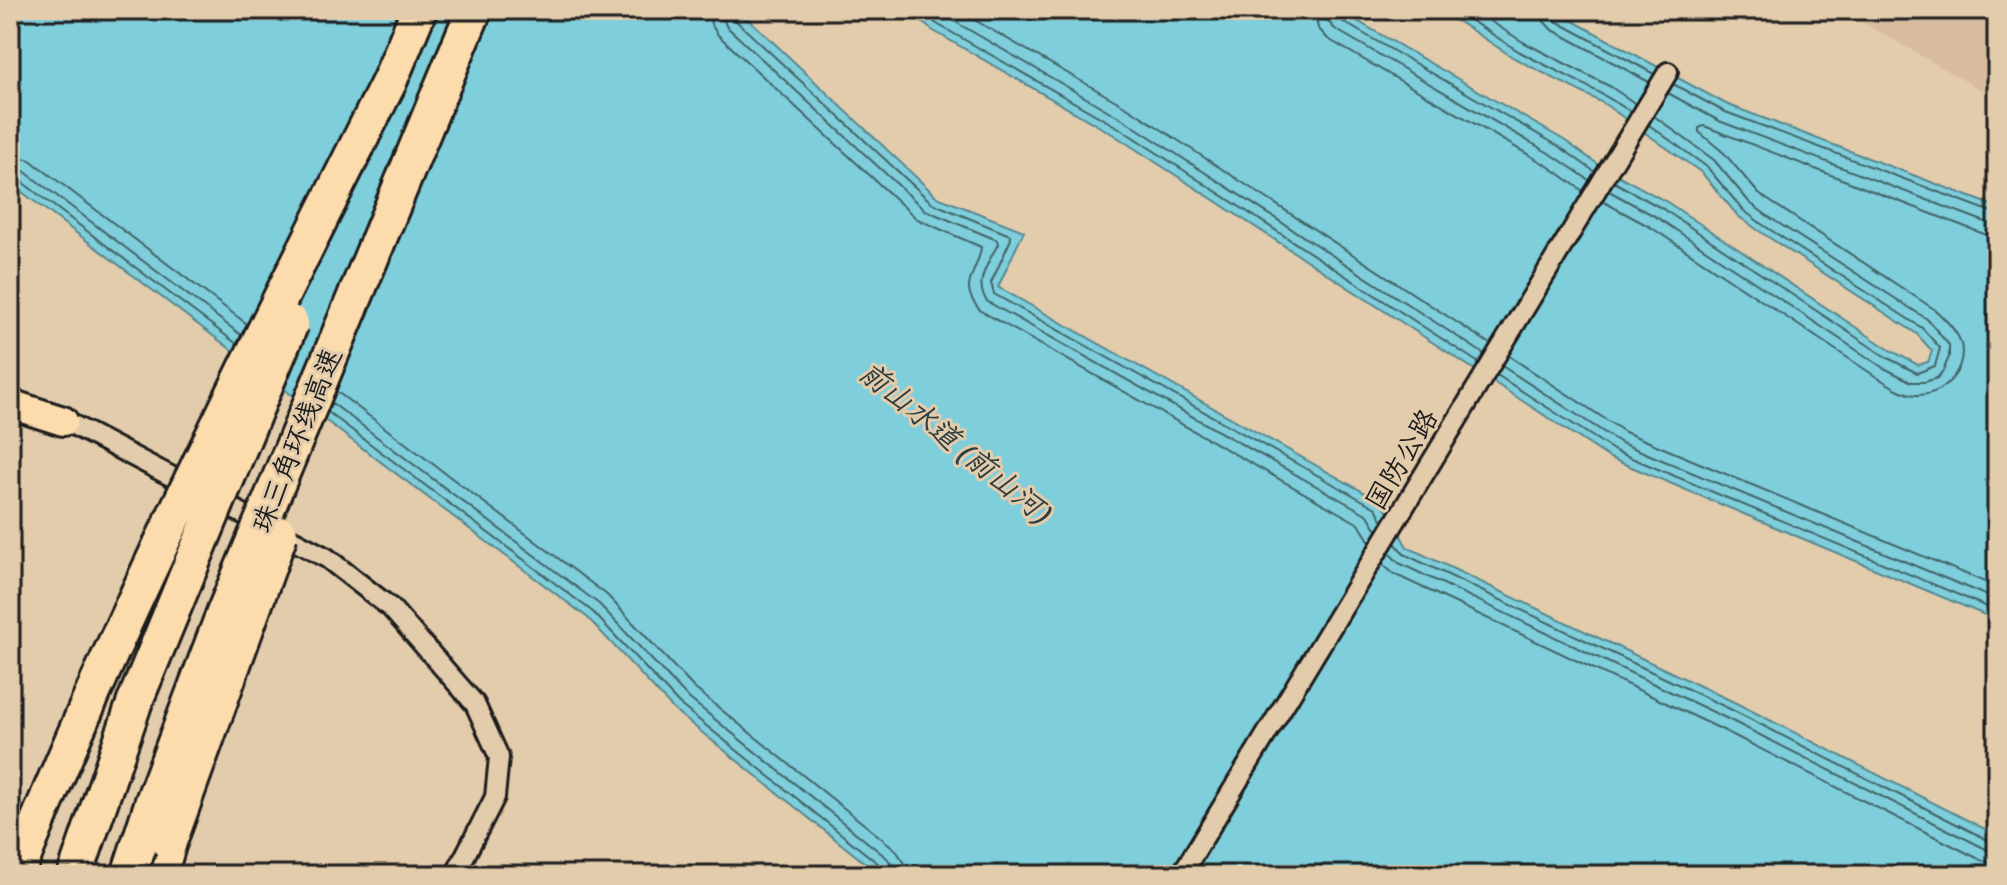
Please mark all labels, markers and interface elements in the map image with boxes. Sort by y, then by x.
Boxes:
street label: 珠三角环线高速 [244,343,348,537]
water label: 前山水道 (前山河) [852,353,1060,531]
street label: 国防公路 [1358,402,1444,516]

